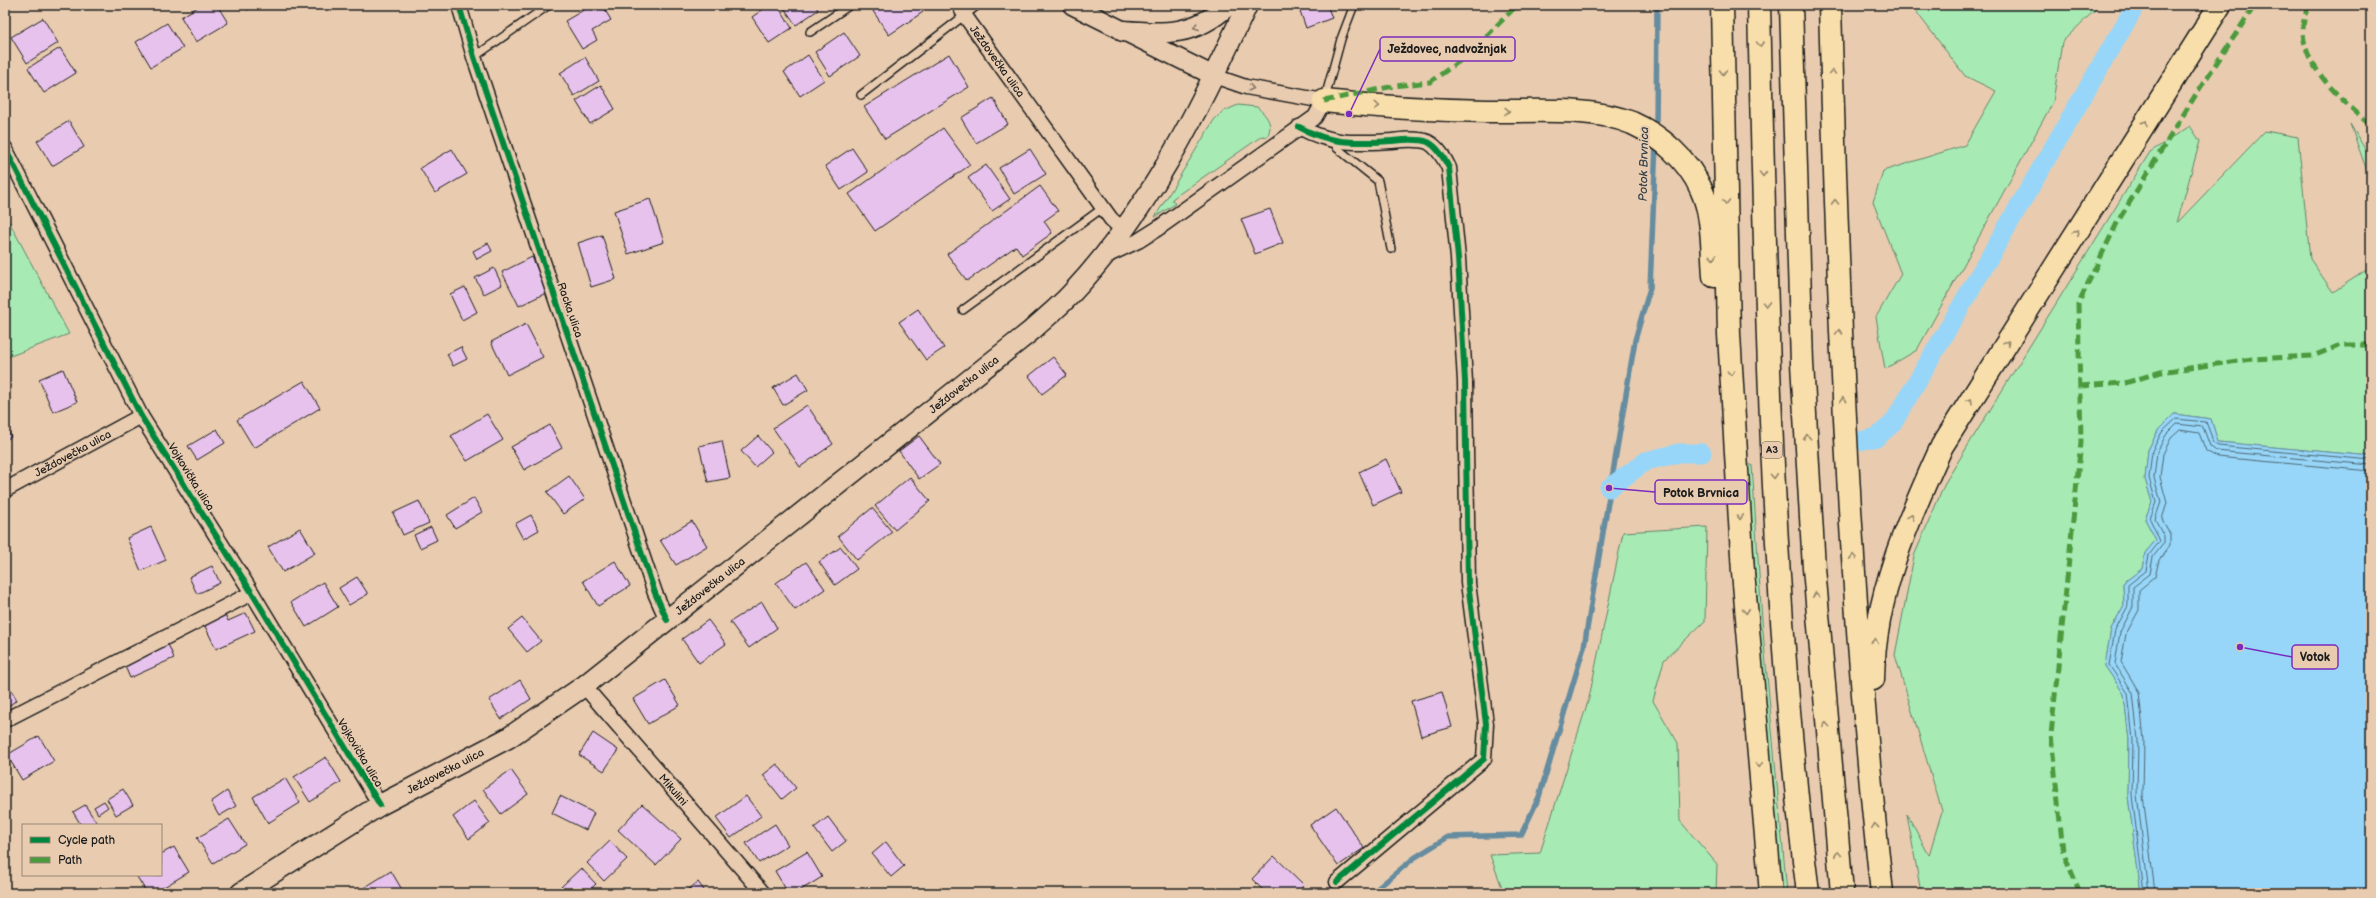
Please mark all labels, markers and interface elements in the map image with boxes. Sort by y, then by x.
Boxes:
one-way arrow [1192,22,1199,31]
street label: Ježdovečka ulica [967,23,1028,99]
callout: Ježdovec, nadvožnjak [1380,37,1515,61]
one-way arrow [1755,41,1764,47]
text: Ježdovec, nadvožnjak [1388,42,1507,57]
one-way arrow [1719,69,1728,75]
one-way arrow [1828,69,1836,75]
one-way arrow [1248,84,1254,92]
one-way arrow [1374,102,1380,111]
one-way arrow [1504,107,1510,115]
one-way arrow [2141,120,2148,127]
water label: Potok Brvnica [1636,126,1652,202]
one-way arrow [1759,171,1767,177]
one-way arrow [1722,199,1730,205]
one-way arrow [1831,199,1839,205]
one-way arrow [2071,230,2079,237]
one-way arrow [1708,254,1717,260]
street label: Racka ulica [554,281,586,339]
one-way arrow [1762,301,1770,307]
one-way arrow [1835,329,1844,335]
one-way arrow [2002,340,2010,347]
street label: Ježdovečka ulica [926,353,1001,416]
one-way arrow [1727,370,1736,376]
one-way arrow [1838,397,1847,403]
one-way arrow [1966,398,1973,405]
street label: Ježdovečka ulica [32,427,113,479]
one-way arrow [1802,434,1811,440]
street label: Vojkovička ulica [165,441,217,513]
road number: A3 [1762,442,1782,458]
one-way arrow [1770,473,1779,479]
callout: Potok Brvnica [1655,480,1747,504]
text: Potok Brvnica [1663,486,1739,501]
one-way arrow [1907,513,1915,520]
one-way arrow [1736,514,1744,520]
street label: Ježdovečka ulica [673,554,747,618]
one-way arrow [1848,554,1857,561]
one-way arrow [1812,592,1821,598]
one-way arrow [1742,608,1751,614]
one-way arrow [1871,638,1879,644]
callout: Votok [2292,645,2338,669]
text: Votok [2300,650,2331,665]
street label: Vojkovička ulica [335,716,385,790]
one-way arrow [1822,722,1831,728]
street label: Ježdovečka ulica [404,745,486,796]
one-way arrow [1755,762,1764,768]
street label: Mikulini [656,771,691,808]
one-way arrow [1870,823,1879,829]
legend [22,824,162,876]
text: Cycle path [58,833,115,848]
one-way arrow [1834,851,1843,857]
text: Path [58,853,83,868]

